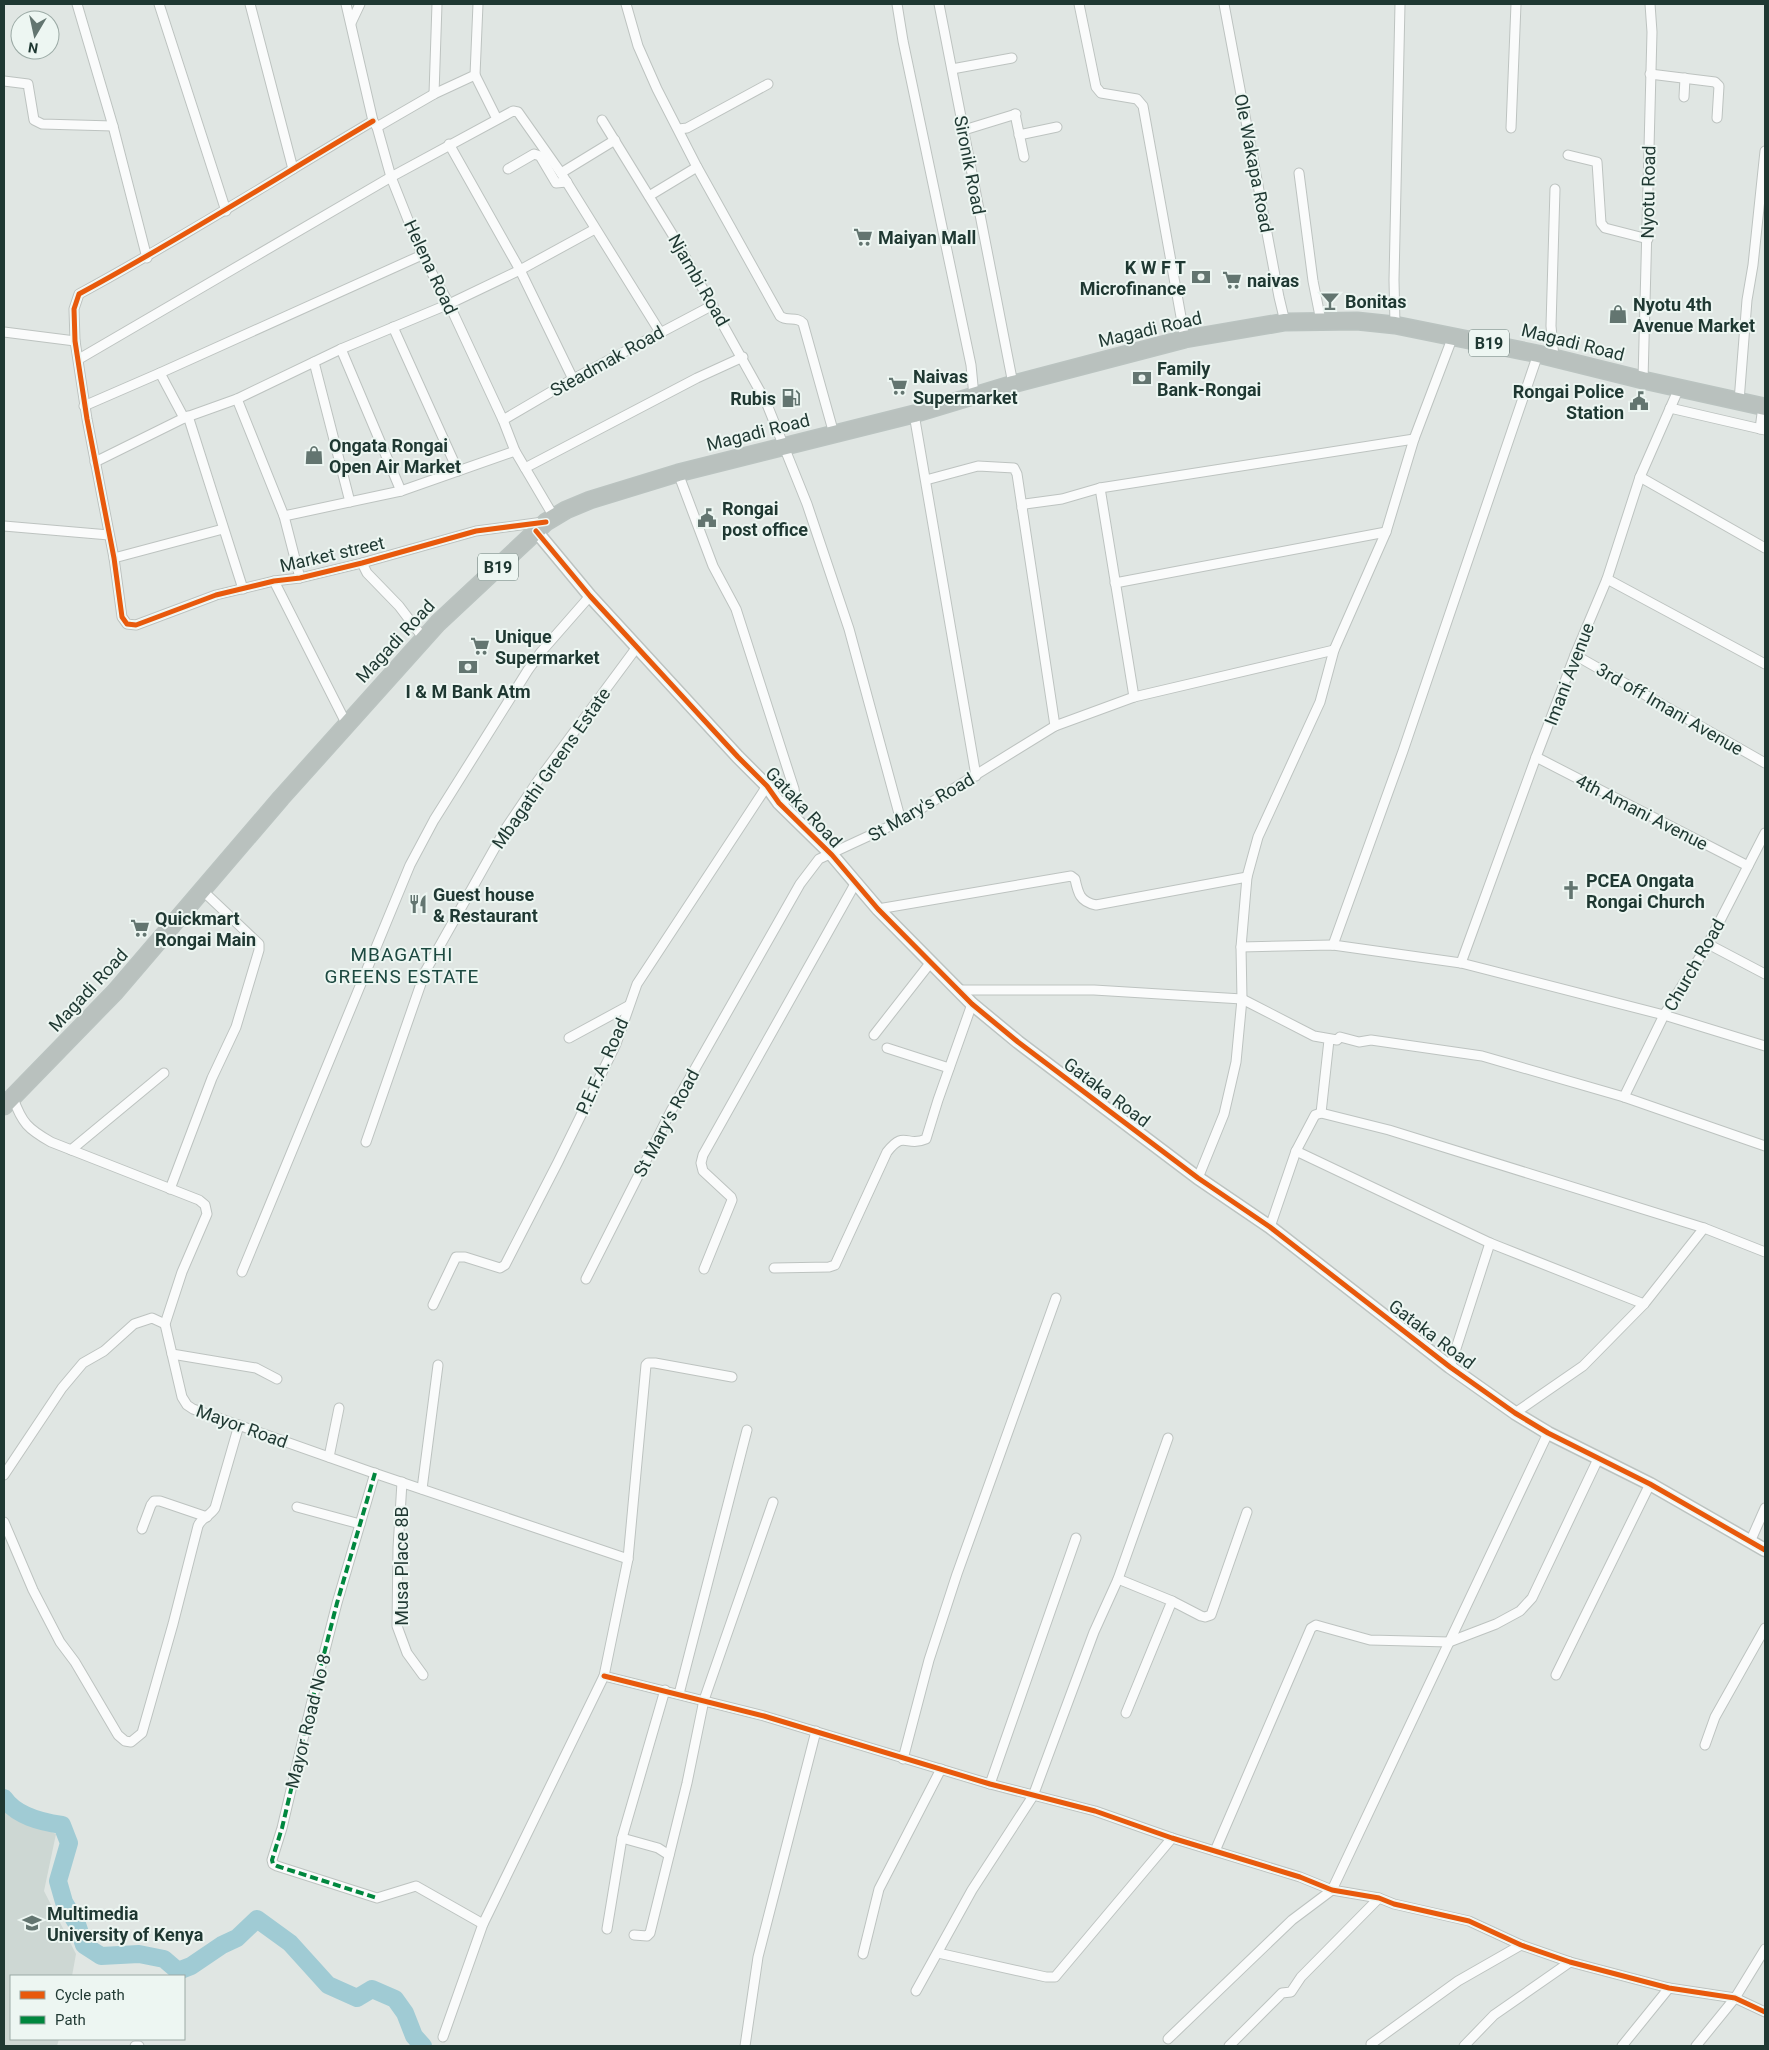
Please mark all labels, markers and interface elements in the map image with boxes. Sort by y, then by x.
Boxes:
north arrow [10,10,60,60]
text: N [27,39,39,57]
street label: Ole Wakapa Road [1230,92,1278,234]
street label: Sironik Road [950,114,990,216]
street label: Nyotu Road [1637,145,1659,239]
street label: Helena Road [400,216,462,318]
supermarket icon: Maiyan Mall [852,226,874,248]
place label: Maiyan Mall [878,227,976,248]
street label: Njambi Road [664,230,734,330]
place label: K W F T Microfinance [1080,257,1186,299]
bank icon: K W F T Microfinance [1190,266,1212,288]
supermarket icon: naivas [1221,269,1243,291]
place label: naivas [1247,270,1299,291]
bar icon: Bonitas [1319,290,1341,312]
place label: Bonitas [1345,291,1406,312]
place label: Nyotu 4th Avenue Market [1633,294,1755,336]
shop icon: Nyotu 4th Avenue Market [1607,303,1629,325]
street label: Magadi Road [1096,307,1204,351]
street label: Magadi Road [1519,319,1627,365]
street label: Steadmak Road [547,321,667,401]
road number: B19 [1469,329,1509,356]
place label: Family Bank-Rongai [1157,358,1261,400]
place label: Naivas Supermarket [913,366,1018,408]
bank icon: Family Bank-Rongai [1131,367,1153,389]
supermarket icon: Naivas Supermarket [887,375,909,397]
place label: Rongai Police Station [1513,381,1624,423]
fuel station icon: Rubis [780,387,802,409]
place label: Rubis [730,388,776,409]
public building icon: Rongai Police Station [1628,390,1650,412]
street label: Magadi Road [704,409,812,455]
place label: Ongata Rongai Open Air Market [329,435,461,477]
shop icon: Ongata Rongai Open Air Market [303,444,325,466]
place label: Rongai post office [722,498,808,540]
public building icon: Rongai post office [696,507,718,529]
street label: Market street [278,532,386,576]
road number: B19 [478,554,518,580]
street label: Magadi Road [351,595,439,687]
street label: Imani Avenue [1540,620,1598,728]
place label: Unique Supermarket [495,626,600,668]
supermarket icon: Unique Supermarket [469,635,491,657]
bank icon: I & M Bank Atm [457,656,479,678]
street label: 3rd off Imani Avenue [1593,658,1747,760]
place label: I & M Bank Atm [405,681,531,702]
street label: Mbagathi Greens Estate [487,683,615,853]
street label: Gataka Road [761,762,847,852]
street label: St Mary's Road [864,768,978,846]
street label: 4th Amani Avenue [1572,770,1712,854]
place label: PCEA Ongata Rongai Church [1586,870,1705,912]
church icon: PCEA Ongata Rongai Church [1560,879,1582,901]
place label: Guest house & Restaurant [433,884,538,926]
restaurant icon: Guest house & Restaurant [407,893,429,915]
place label: Quickmart Rongai Main [155,908,256,950]
street label: Church Road [1659,915,1729,1015]
supermarket icon: Quickmart Rongai Main [129,917,151,939]
district label: MBAGATHI GREENS ESTATE [325,943,479,988]
street label: Magadi Road [44,944,132,1036]
street label: P.E.F.A. Road [571,1015,633,1117]
street label: Gataka Road [1060,1053,1154,1131]
street label: St Mary's Road [629,1066,703,1180]
street label: Gataka Road [1385,1295,1479,1373]
street label: Mayor Road [193,1400,291,1452]
street label: Musa Place 8B [391,1506,412,1626]
street label: Mayor Road No 8 [281,1651,335,1791]
place label: Multimedia University of Kenya [47,1903,204,1945]
school or university icon: Multimedia University of Kenya [21,1912,43,1934]
legend [10,1975,185,2040]
text: Cycle path [55,1986,125,2004]
text: Path [55,2011,86,2029]

